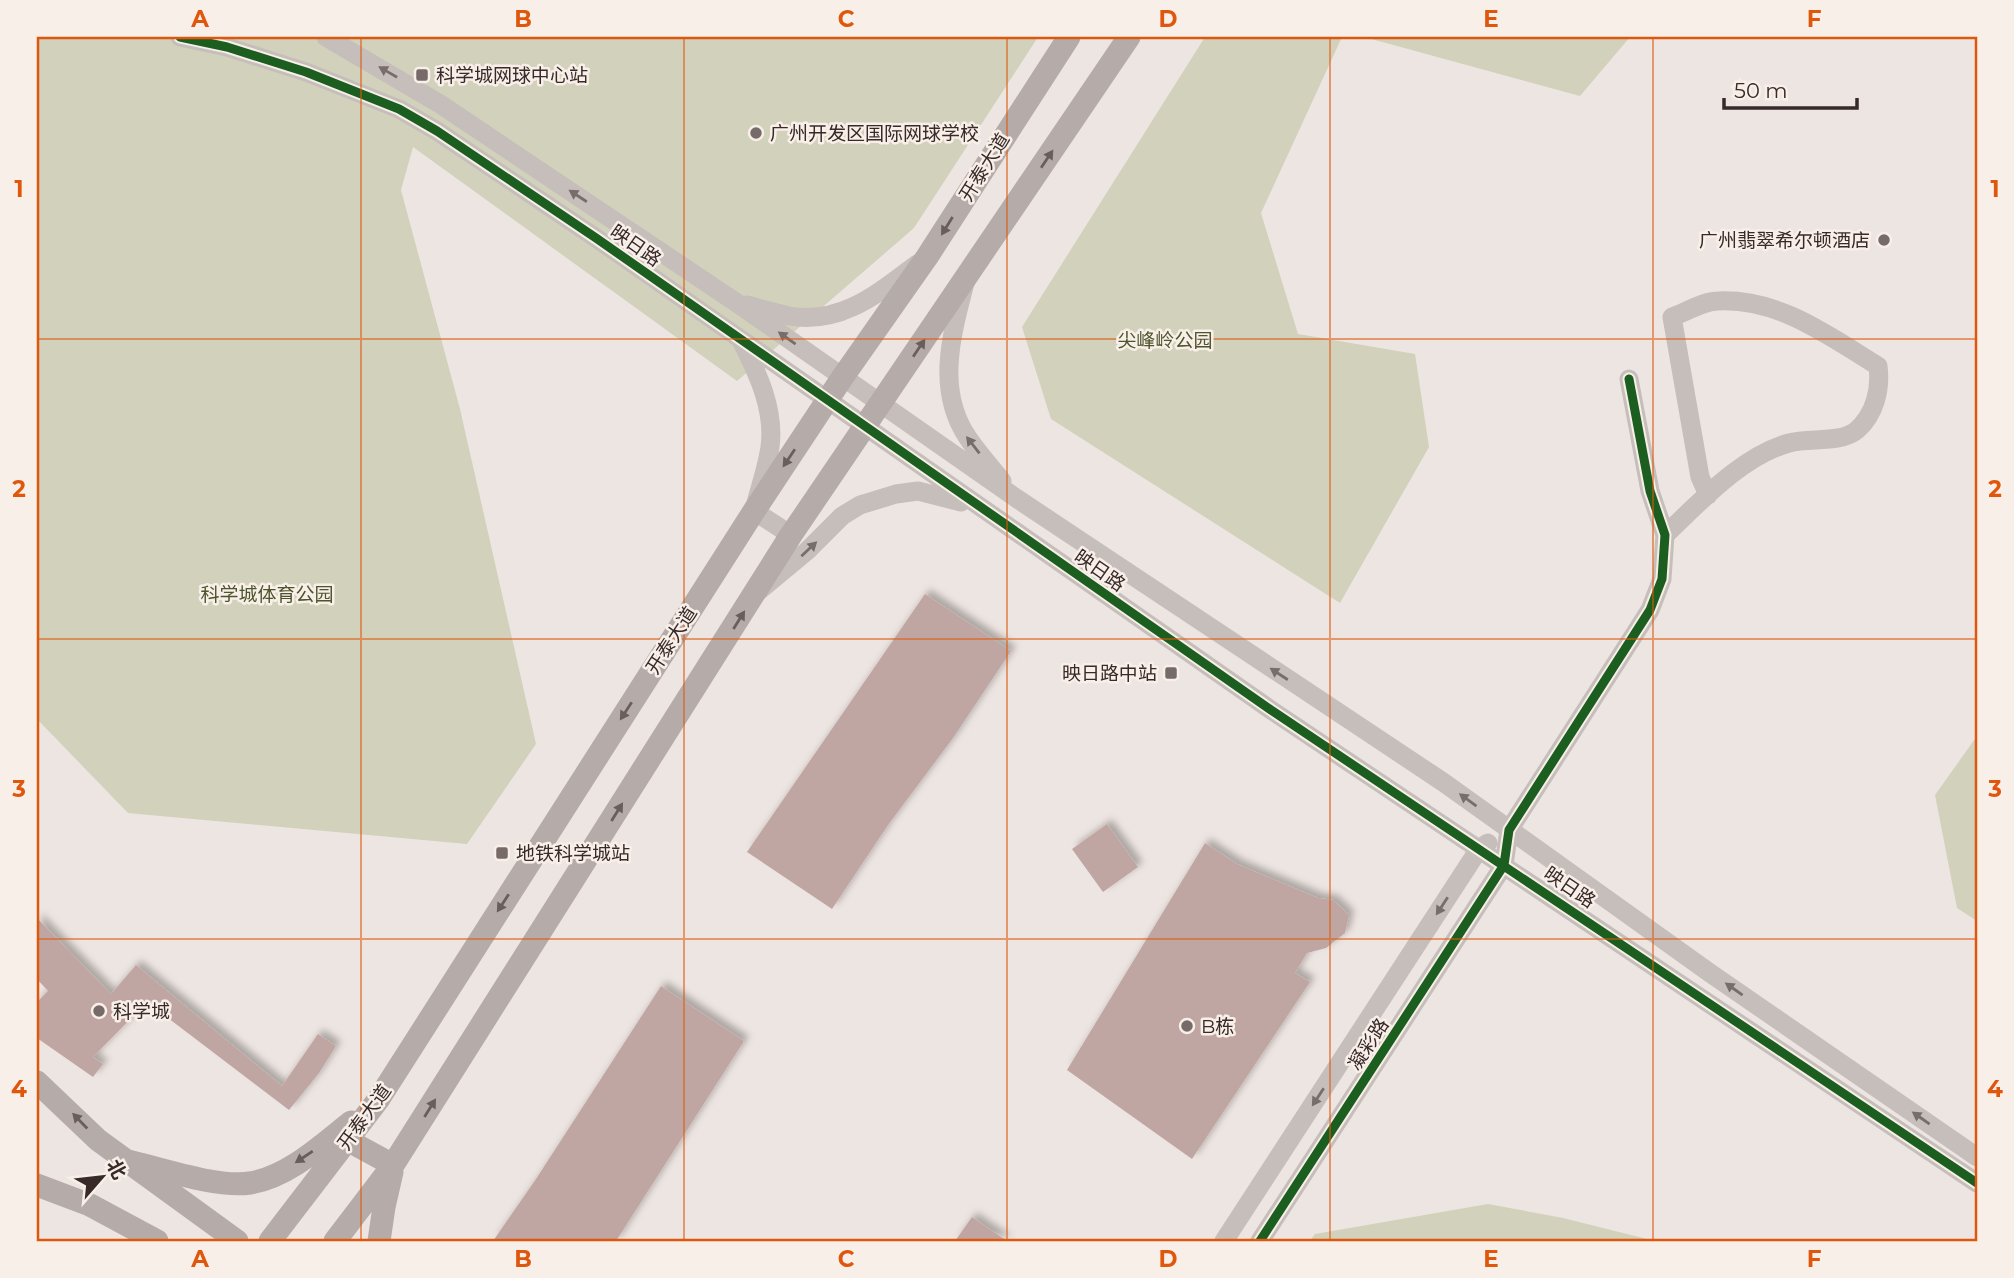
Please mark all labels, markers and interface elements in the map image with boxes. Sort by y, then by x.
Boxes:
text: A [190,5,209,33]
text: B [514,5,532,33]
text: C [838,5,855,33]
text: D [1159,5,1178,33]
text: E [1483,5,1499,33]
text: F [1807,5,1822,33]
place label: 科学城网球中心站 [436,64,588,87]
one-way arrow [378,66,398,78]
scale bar [1724,66,1856,110]
marker: 科学城网球中心站 [414,67,430,83]
text: 50 m [1734,78,1788,103]
place label: 广州开发区国际网球学校 [770,122,979,145]
marker: 广州开发区国际网球学校 [748,125,764,141]
street label: 开泰大道 [955,129,1014,206]
one-way arrow [1040,150,1053,169]
text: 1 [14,175,24,203]
text: 1 [1990,175,2000,203]
one-way arrow [569,190,588,203]
one-way arrow [940,216,953,235]
street label: 映日路 [606,220,666,271]
place label: 广州翡翠希尔顿酒店 [1699,229,1870,252]
marker: 广州翡翠希尔顿酒店 [1876,232,1892,248]
park label: 尖峰岭公园 [1117,329,1213,352]
one-way arrow [778,331,796,346]
one-way arrow [912,339,926,357]
one-way arrow [966,436,981,454]
one-way arrow [782,449,796,467]
text: 2 [12,475,26,503]
text: 2 [1988,475,2002,503]
one-way arrow [800,541,818,557]
street label: 映日路 [1070,545,1130,596]
park label: 科学城体育公园 [200,583,334,606]
street label: 开泰大道 [641,602,702,678]
one-way arrow [732,611,746,629]
place label: 映日路中站 [1062,662,1157,685]
marker: 映日路中站 [1163,665,1179,681]
one-way arrow [1269,668,1289,681]
one-way arrow [619,702,632,721]
text: 3 [11,775,26,803]
text: 3 [1987,775,2002,803]
one-way arrow [1459,793,1478,807]
one-way arrow [611,802,624,822]
place label: 地铁科学城站 [516,842,630,865]
marker: 地铁科学城站 [494,845,510,861]
street label: 映日路 [1540,862,1600,913]
one-way arrow [497,893,510,913]
one-way arrow [1436,896,1449,916]
one-way arrow [1725,982,1743,996]
place label: 科学城 [113,1000,170,1023]
marker: 科学城 [91,1003,107,1019]
street label: 凝彩路 [1343,1014,1394,1074]
place label: B栋 [1201,1015,1234,1038]
marker: B栋 [1179,1018,1195,1034]
text: 4 [11,1075,27,1103]
text: 4 [1987,1075,2003,1103]
street label: 开泰大道 [333,1080,396,1155]
one-way arrow [1312,1087,1325,1106]
one-way arrow [423,1098,436,1117]
one-way arrow [1912,1111,1930,1125]
one-way arrow [71,1113,88,1130]
north arrow [66,1142,136,1212]
one-way arrow [295,1150,313,1164]
text: 北 [102,1155,131,1183]
text: A [190,1245,209,1273]
text: B [514,1245,532,1273]
text: C [838,1245,855,1273]
text: D [1159,1245,1178,1273]
text: E [1483,1245,1499,1273]
text: F [1807,1245,1822,1273]

